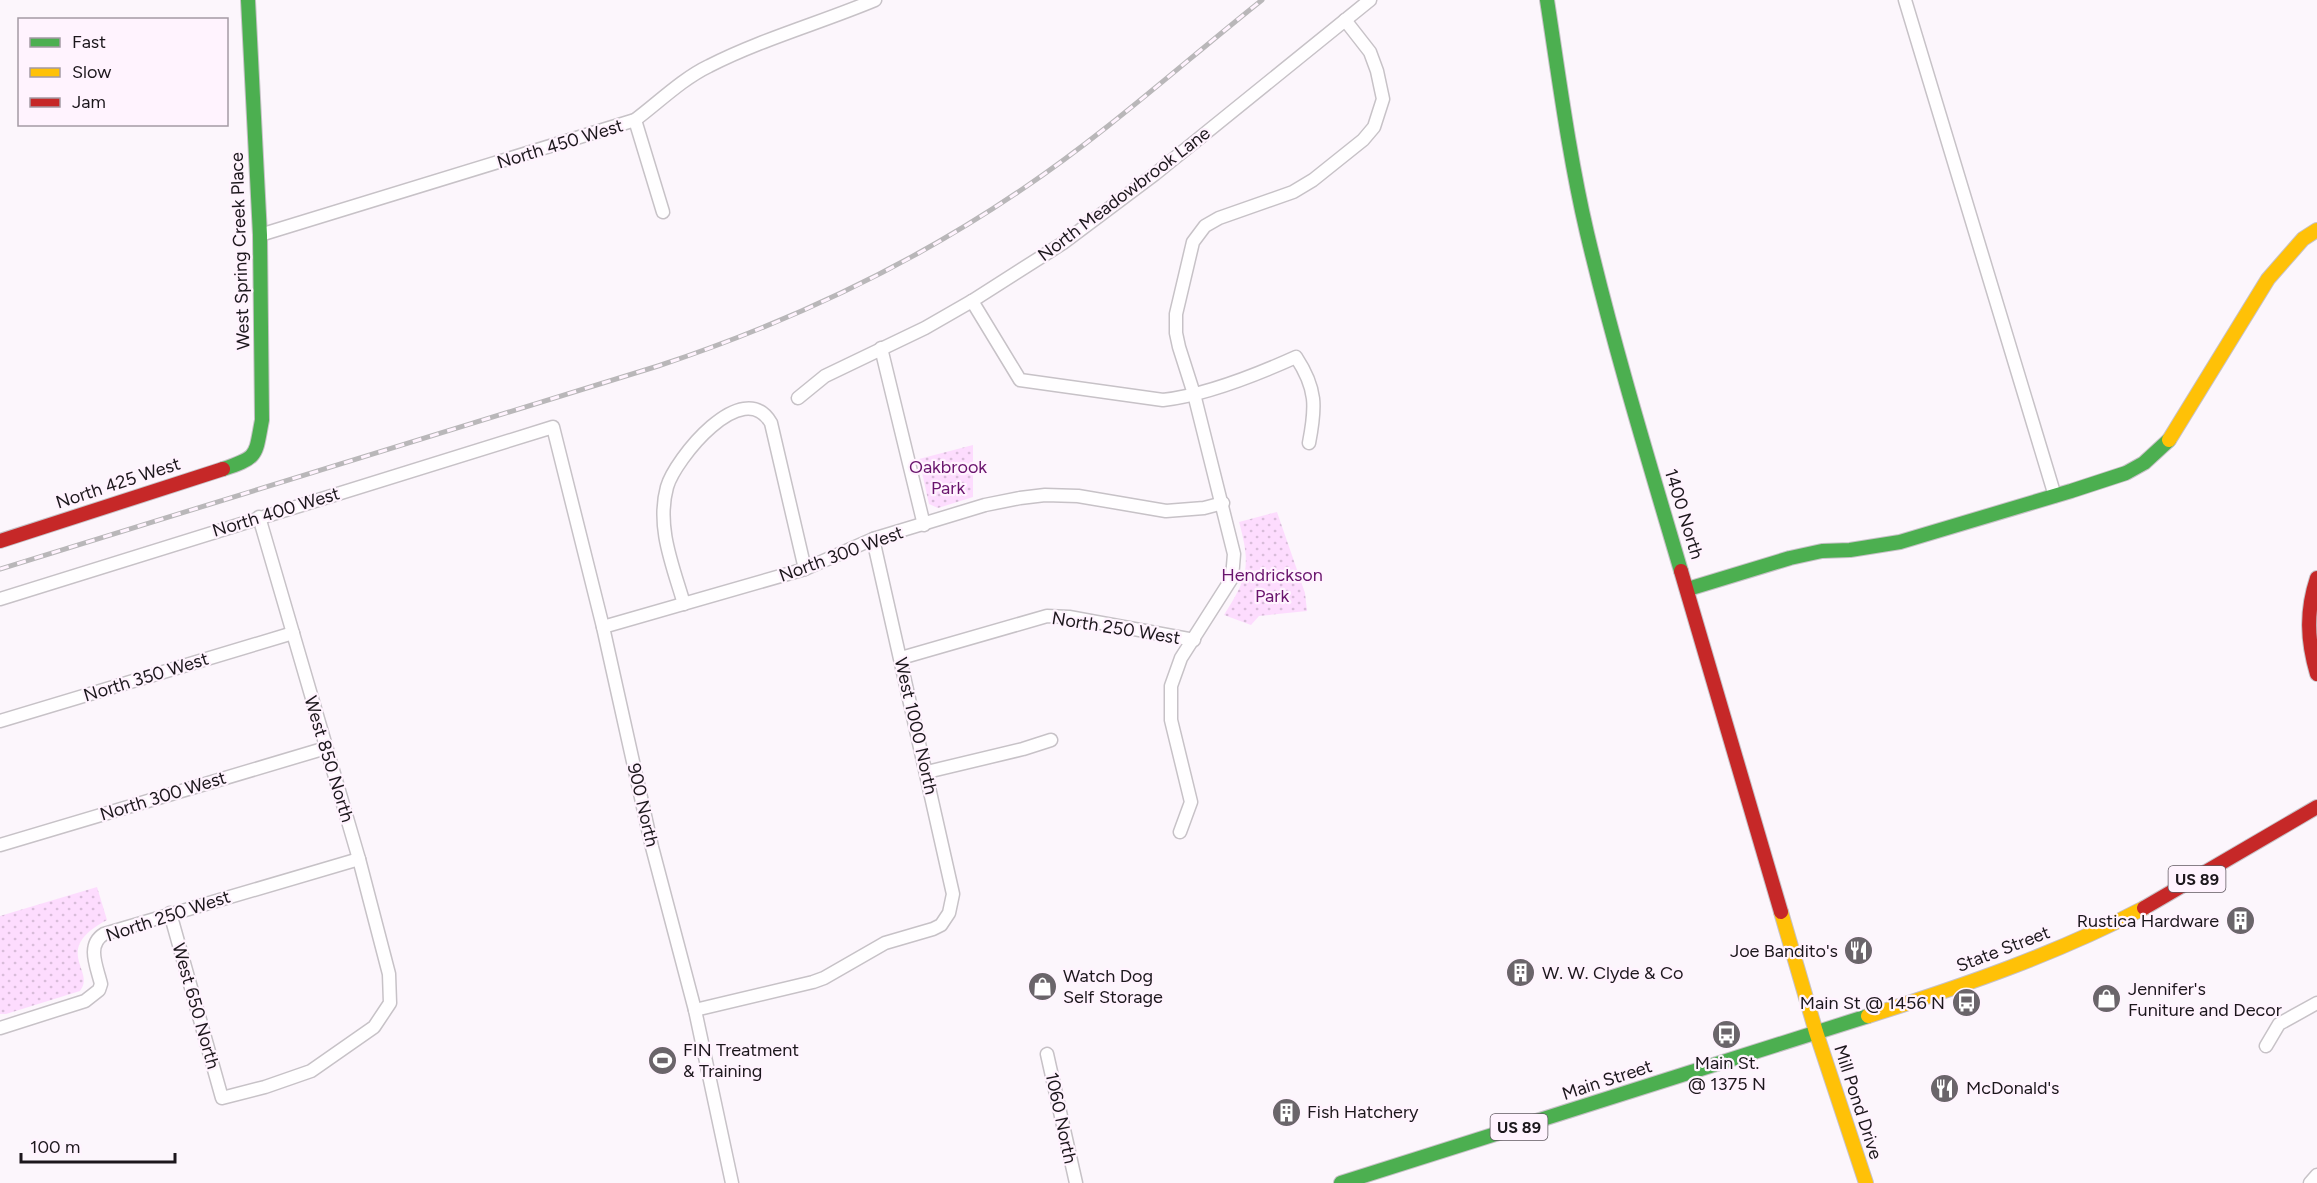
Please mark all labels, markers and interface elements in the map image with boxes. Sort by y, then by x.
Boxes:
legend [18,18,228,126]
text: Fast [72,31,106,53]
text: Slow [72,61,111,83]
text: Jam [72,91,106,113]
street label: North 450 West [494,114,626,174]
street label: North Meadowbrook Lane [1034,122,1215,266]
street label: West Spring Creek Place [226,151,254,350]
street label: North 425 West [53,452,183,513]
park label: Oakbrook Park [909,456,987,499]
street label: 1400 North [1660,466,1708,562]
street label: North 400 West [210,482,343,542]
street label: North 300 West [776,521,906,587]
park label: Hendrickson Park [1221,564,1323,607]
street label: North 250 West [1050,607,1182,649]
street label: North 350 West [81,648,211,706]
street label: West 1000 North [890,655,942,797]
street label: West 850 North [299,693,359,825]
street label: 900 North [623,761,663,849]
street label: North 300 West [97,766,229,826]
road number: US 89 [2168,866,2226,892]
street label: North 250 West [103,885,233,947]
building icon: Rustica Hardware [2224,905,2256,937]
place label: Rustica Hardware [2077,910,2219,932]
street label: State Street [1953,921,2053,977]
restaurant icon: Joe Bandito's [1843,935,1875,967]
place label: Joe Bandito's [1730,940,1838,962]
street label: West 650 North [168,941,224,1071]
building icon: W. W. Clyde & Co [1505,957,1537,989]
place label: W. W. Clyde & Co [1542,962,1683,984]
place label: Watch Dog Self Storage [1063,965,1163,1008]
shop icon: Watch Dog Self Storage [1026,970,1058,1002]
place label: Jennifer's Funiture and Decor [2128,978,2282,1021]
shop icon: Jennifer's Funiture and Decor [2091,983,2123,1015]
bus stop icon: Main St @ 1456 N [1950,987,1982,1019]
place label: Main St @ 1456 N [1800,992,1945,1014]
bus stop icon: Main St. @ 1375 N [1711,1018,1743,1050]
place label: FIN Treatment & Training [683,1039,799,1082]
street label: Mill Pond Drive [1829,1042,1887,1162]
sports icon: FIN Treatment & Training [646,1044,678,1076]
place label: Main St. @ 1375 N [1688,1052,1766,1095]
street label: Main Street [1559,1055,1655,1105]
street label: 1060 North [1041,1070,1081,1166]
restaurant icon: McDonald's [1929,1072,1961,1104]
place label: McDonald's [1966,1077,2060,1099]
building icon: Fish Hatchery [1270,1096,1302,1128]
place label: Fish Hatchery [1307,1101,1419,1123]
road number: US 89 [1490,1114,1547,1140]
scale bar [21,1126,176,1164]
text: 100 m [30,1136,80,1158]

